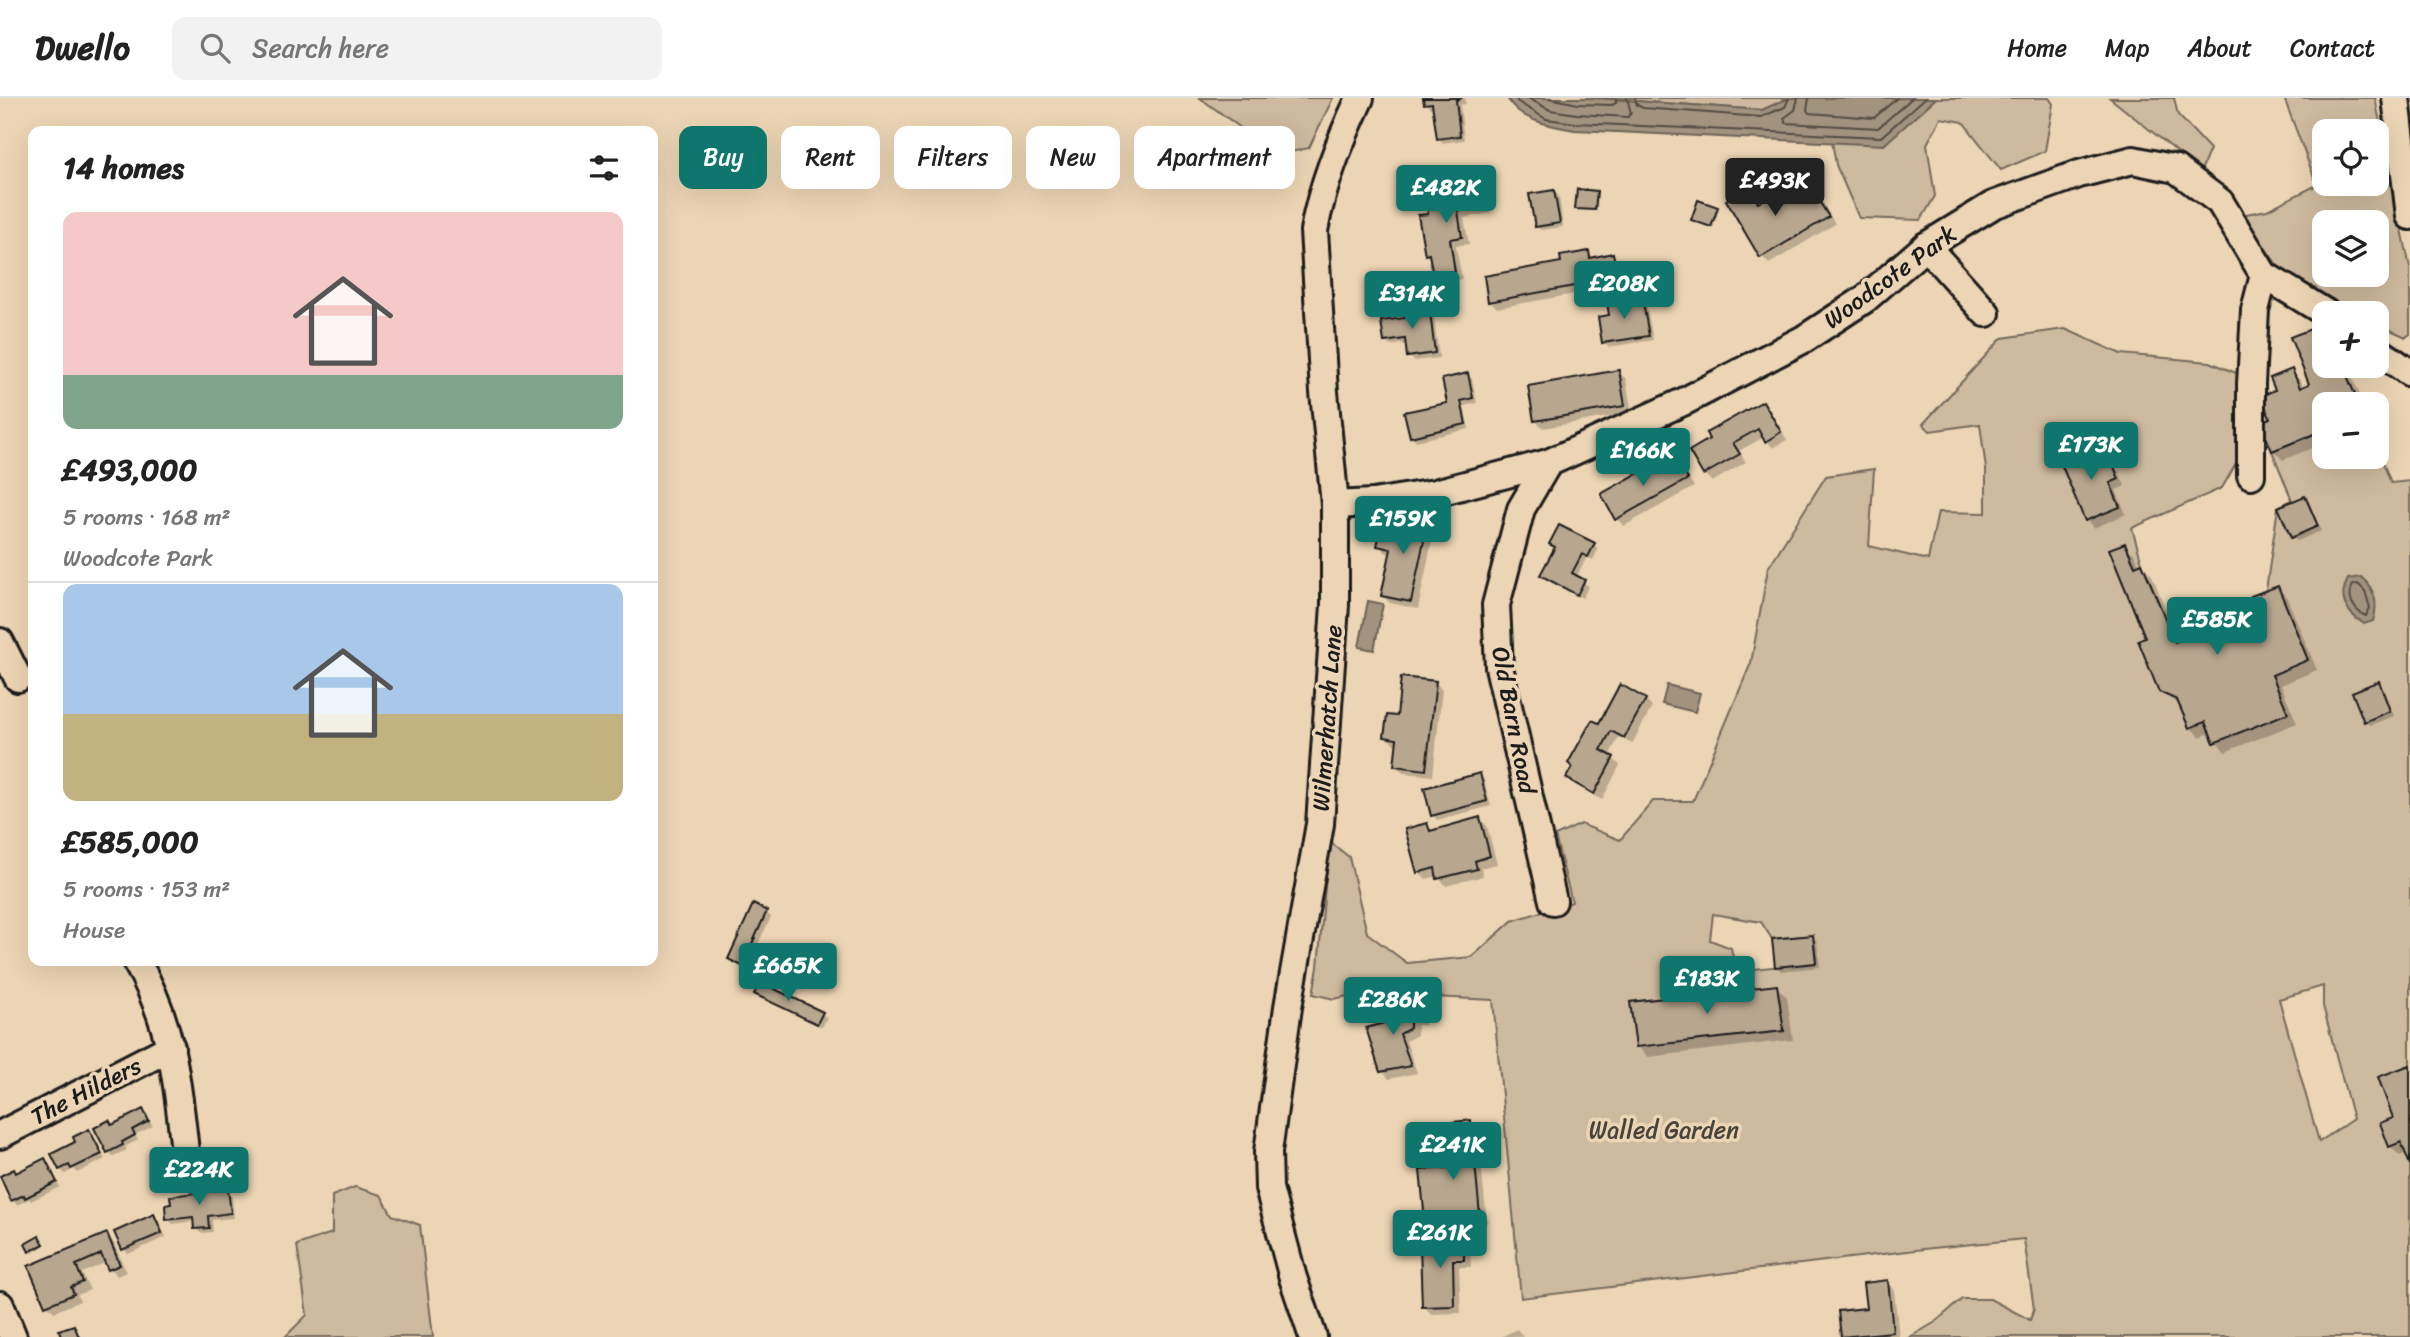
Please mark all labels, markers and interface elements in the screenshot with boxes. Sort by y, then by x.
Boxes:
search box [172,17,662,80]
text: Dwello [35,19,130,77]
text: Search here [252,25,389,71]
text: Home [2007,27,2067,69]
text: Map [2105,27,2149,69]
text: About [2187,27,2252,69]
text: Contact [2290,27,2375,69]
icon: search [196,29,234,67]
map controls [2312,119,2389,469]
button: locate [2312,119,2389,196]
chip: Buy [679,126,767,189]
chip: Rent [781,126,880,189]
chip: Filters [894,126,1012,189]
chip: New [1026,126,1120,189]
chip: Apartment [1134,126,1295,189]
text: 14 homes [63,141,184,195]
icon: filters [585,149,623,187]
pin: £493K [1726,158,1824,218]
text: £493K [1741,160,1809,201]
pin: £482K [1397,166,1495,225]
text: £482K [1412,167,1480,208]
button: layers [2312,210,2389,287]
street label: Woodcote Park [1814,214,1966,340]
icon: home [280,258,406,384]
pin: £208K [1575,262,1673,321]
text: £208K [1590,263,1658,304]
pin: £314K [1363,272,1461,331]
text: £314K [1380,273,1444,314]
button: + [2312,301,2389,378]
button: − [2312,392,2389,469]
pin: £173K [2042,422,2140,482]
text: £173K [2060,424,2122,465]
pin: £166K [1594,428,1692,488]
text: £166K [1612,430,1674,471]
text: £493,000 [63,443,198,497]
pin: £159K [1354,496,1452,556]
text: 5 rooms · 168 m² [63,497,231,538]
text: £159K [1371,498,1435,539]
text: Woodcote Park [63,538,213,579]
pin: £585K [2168,598,2266,657]
text: £585K [2183,599,2251,640]
street label: Wilmerhatch Lane [1300,623,1354,813]
icon: home [280,630,406,756]
street label: Old Barn Road [1479,643,1549,798]
text: £585,000 [63,815,199,869]
text: 5 rooms · 153 m² [63,869,230,910]
text: House [63,910,125,951]
pin: £665K [739,944,837,1003]
text: £665K [755,945,821,986]
pin: £183K [1658,956,1756,1016]
text: £183K [1676,958,1738,999]
pin: £286K [1344,978,1442,1037]
text: £286K [1360,979,1426,1020]
street label: The Hilders [23,1045,149,1137]
park label: Walled Garden [1589,1109,1739,1151]
pin: £241K [1404,1122,1502,1182]
text: £241K [1421,1124,1485,1165]
pin: £224K [150,1148,248,1207]
text: £224K [165,1149,233,1190]
pin: £261K [1391,1210,1489,1270]
text: £261K [1409,1212,1471,1253]

